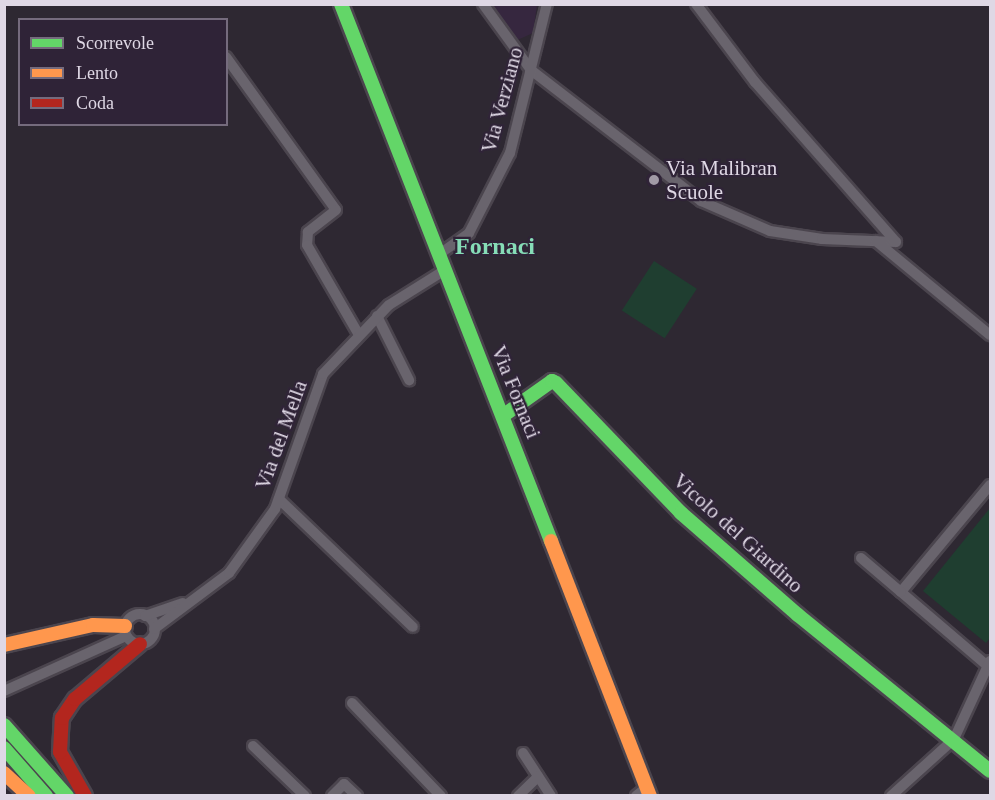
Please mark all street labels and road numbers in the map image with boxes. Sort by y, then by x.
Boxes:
street label: Via Verziano [476,44,528,156]
street label: Via Fornaci [486,342,546,442]
street label: Via del Mella [250,377,312,493]
street label: Vicolo del Giardino [668,468,808,598]

